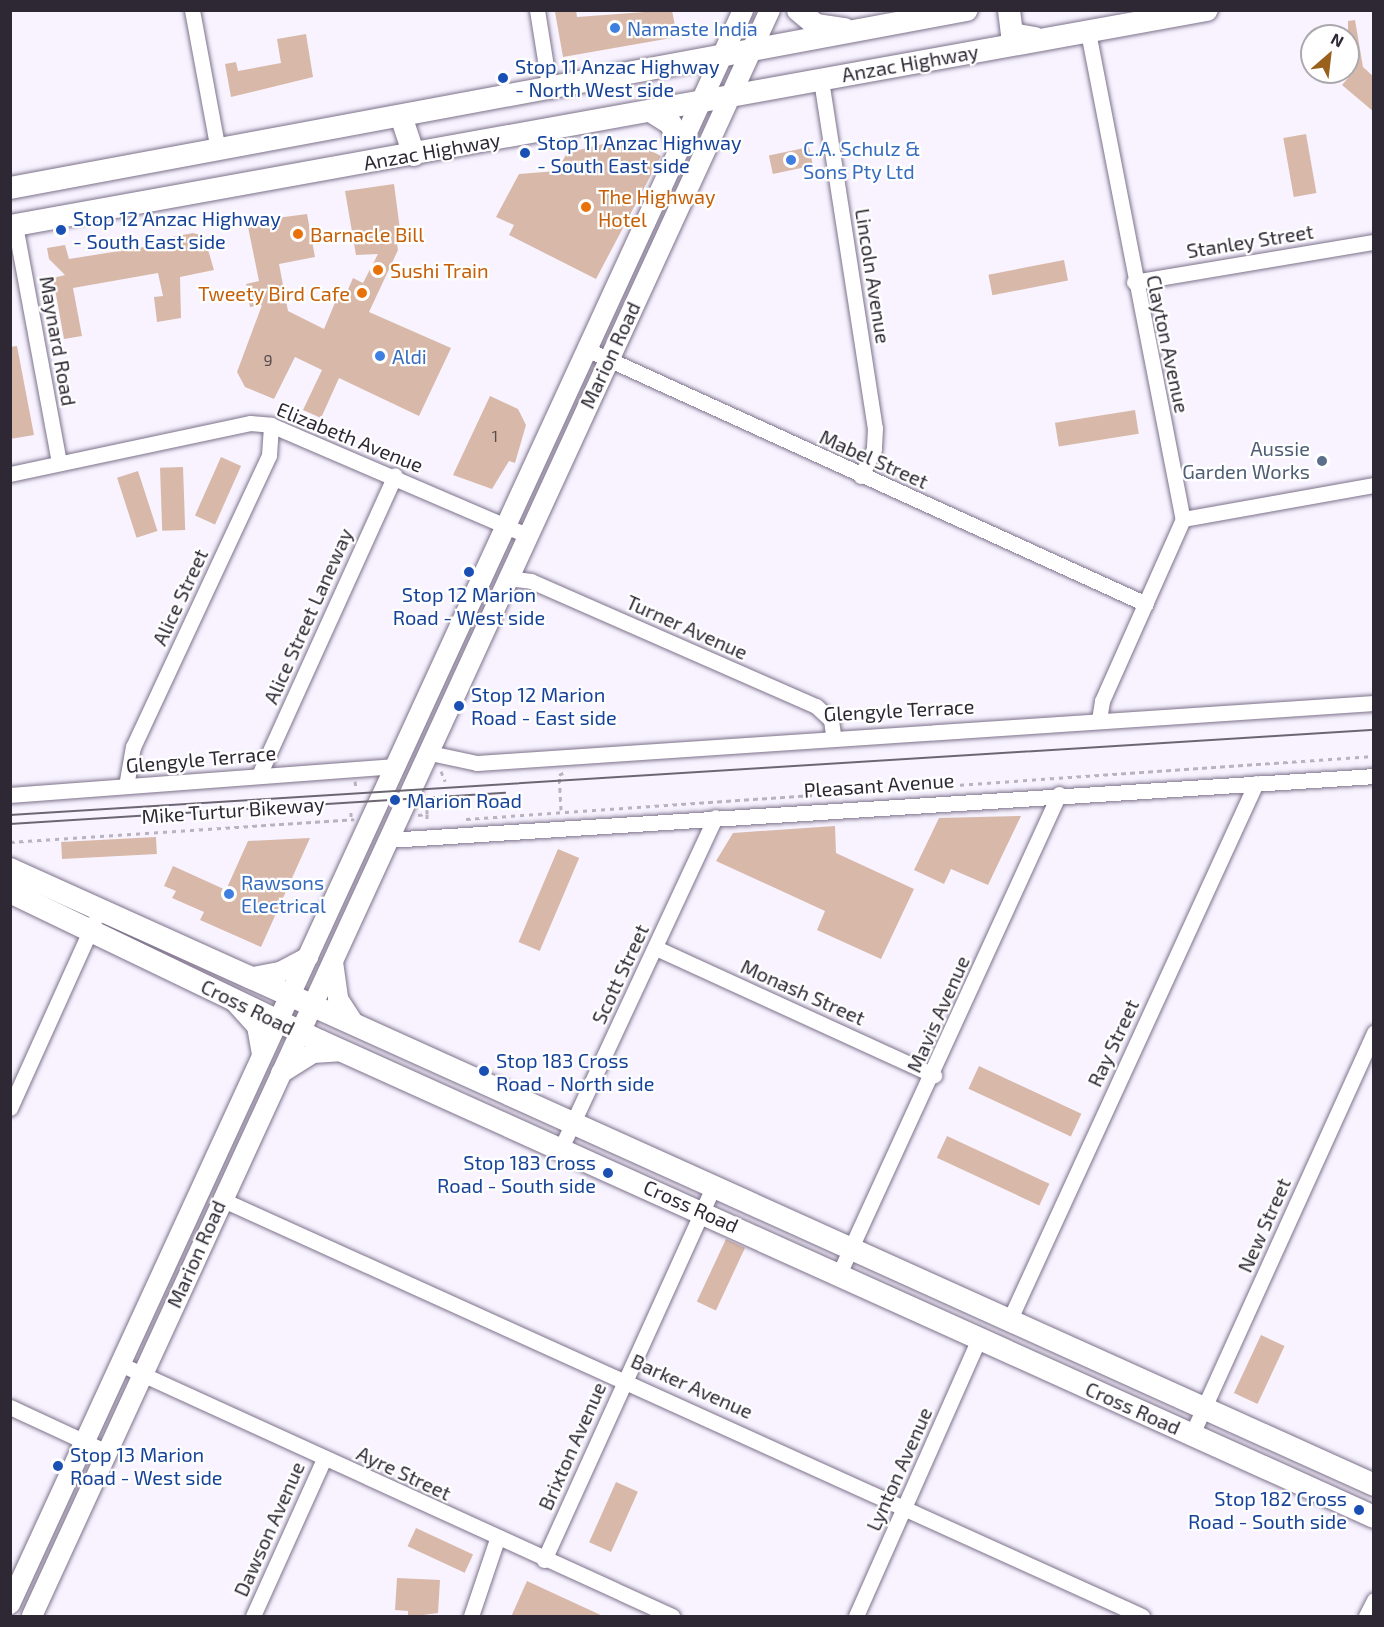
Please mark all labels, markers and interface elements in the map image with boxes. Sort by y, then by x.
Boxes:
place label: Namaste India [627,16,758,40]
marker: Namaste India [608,21,622,35]
north arrow [1300,24,1360,84]
text: N [1328,28,1347,51]
street label: Anzac Highway [840,39,980,87]
place label: Stop 11 Anzac Highway - North West side [515,54,720,101]
marker: Stop 11 Anzac Highway - North West side [496,71,510,85]
street label: Anzac Highway [362,127,502,175]
place label: Stop 11 Anzac Highway - South East side [537,130,742,177]
place label: C.A. Schulz & Sons Pty Ltd [803,136,921,183]
marker: Stop 11 Anzac Highway - South East side [518,146,532,160]
marker: C.A. Schulz & Sons Pty Ltd [784,153,798,167]
place label: The Highway Hotel [598,184,716,231]
marker: The Highway Hotel [579,200,593,214]
place label: Stop 12 Anzac Highway - South East side [73,207,281,254]
street label: Lincoln Avenue [850,207,896,345]
street label: Stanley Street [1185,219,1315,263]
place label: Barnacle Bill [310,222,424,246]
marker: Stop 12 Anzac Highway - South East side [54,223,68,237]
marker: Barnacle Bill [291,227,305,241]
place label: Sushi Train [390,258,489,282]
marker: Sushi Train [371,263,385,277]
street label: Clayton Avenue [1142,273,1194,415]
street label: Maynard Road [35,274,81,408]
place label: Tweety Bird Cafe [198,281,350,305]
marker: Tweety Bird Cafe [355,286,369,300]
street label: Marion Road [575,298,645,412]
place label: Aldi [392,344,427,368]
marker: Aldi [373,349,387,363]
house number: 9 [263,350,273,370]
street label: Elizabeth Avenue [273,397,427,477]
street label: Mabel Street [816,424,932,494]
house number: 1 [492,426,498,446]
place label: Aussie Garden Works [1182,437,1310,484]
marker: Aussie Garden Works [1315,454,1329,468]
street label: Alice Street Laneway [258,524,358,708]
street label: Alice Street [147,545,213,649]
marker: Stop 12 Marion Road - West side [462,565,476,579]
place label: Stop 12 Marion Road - West side [393,582,545,629]
street label: Turner Avenue [622,589,752,665]
place label: Stop 12 Marion Road - East side [471,682,617,729]
street label: Glengyle Terrace [823,694,975,726]
marker: Stop 12 Marion Road - East side [452,699,466,713]
street label: Glengyle Terrace [125,740,277,778]
street label: Pleasant Avenue [803,768,955,802]
place label: Marion Road [407,788,522,812]
street label: Mike Turtur Bikeway [140,792,326,828]
marker: Marion Road [388,793,402,807]
place label: Rawsons Electrical [241,870,326,917]
marker: Rawsons Electrical [222,887,236,901]
street label: Scott Street [586,920,654,1028]
street label: Mavis Avenue [901,952,975,1076]
street label: Monash Street [737,954,869,1030]
street label: Cross Road [197,974,299,1040]
street label: Ray Street [1082,995,1144,1091]
place label: Stop 183 Cross Road - North side [496,1048,654,1095]
marker: Stop 183 Cross Road - North side [477,1064,491,1078]
place label: Stop 183 Cross Road - South side [437,1150,596,1197]
marker: Stop 183 Cross Road - South side [601,1166,615,1180]
street label: Cross Road [640,1174,742,1238]
street label: New Street [1232,1174,1296,1276]
street label: Marion Road [162,1197,230,1311]
street label: Barker Avenue [627,1348,757,1424]
street label: Cross Road [1082,1376,1184,1440]
street label: Brixton Avenue [533,1378,611,1514]
street label: Lynton Avenue [861,1403,937,1535]
street label: Ayre Street [353,1441,455,1505]
place label: Stop 13 Marion Road - West side [70,1442,223,1489]
street label: Dawson Avenue [228,1458,310,1600]
marker: Stop 13 Marion Road - West side [51,1459,65,1473]
place label: Stop 182 Cross Road - South side [1188,1486,1347,1533]
marker: Stop 182 Cross Road - South side [1352,1503,1366,1517]

